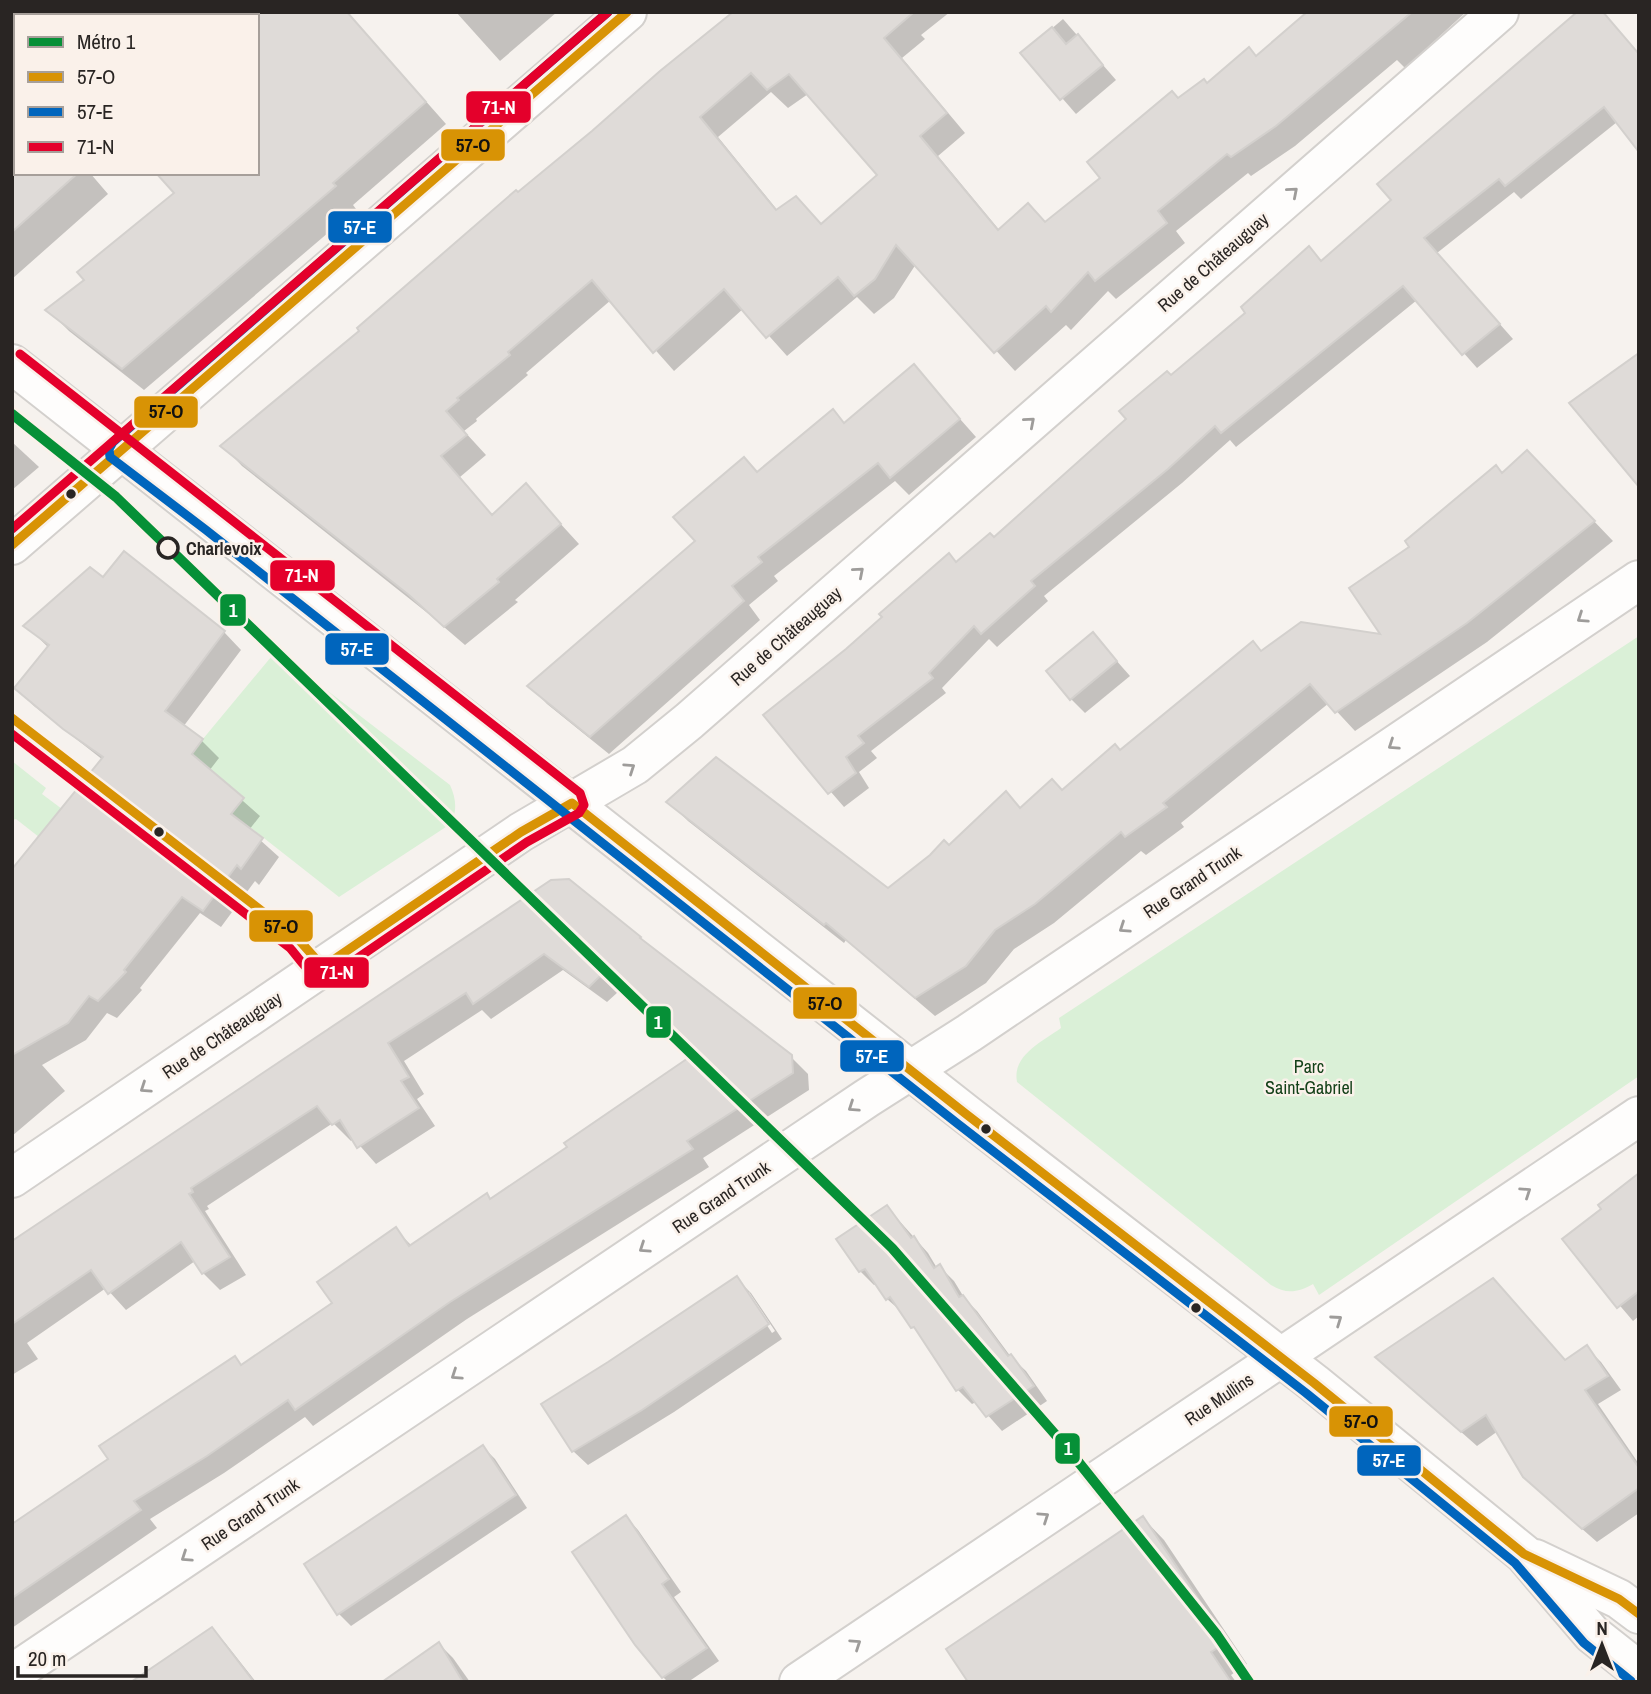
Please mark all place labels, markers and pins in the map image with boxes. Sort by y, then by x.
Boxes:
unlabelled marker [64,487,78,501]
place label: Charlevoix [186,536,262,561]
marker: Charlevoix [157,537,179,559]
unlabelled marker [152,825,166,839]
unlabelled marker [979,1122,993,1136]
unlabelled marker [1189,1301,1203,1315]

